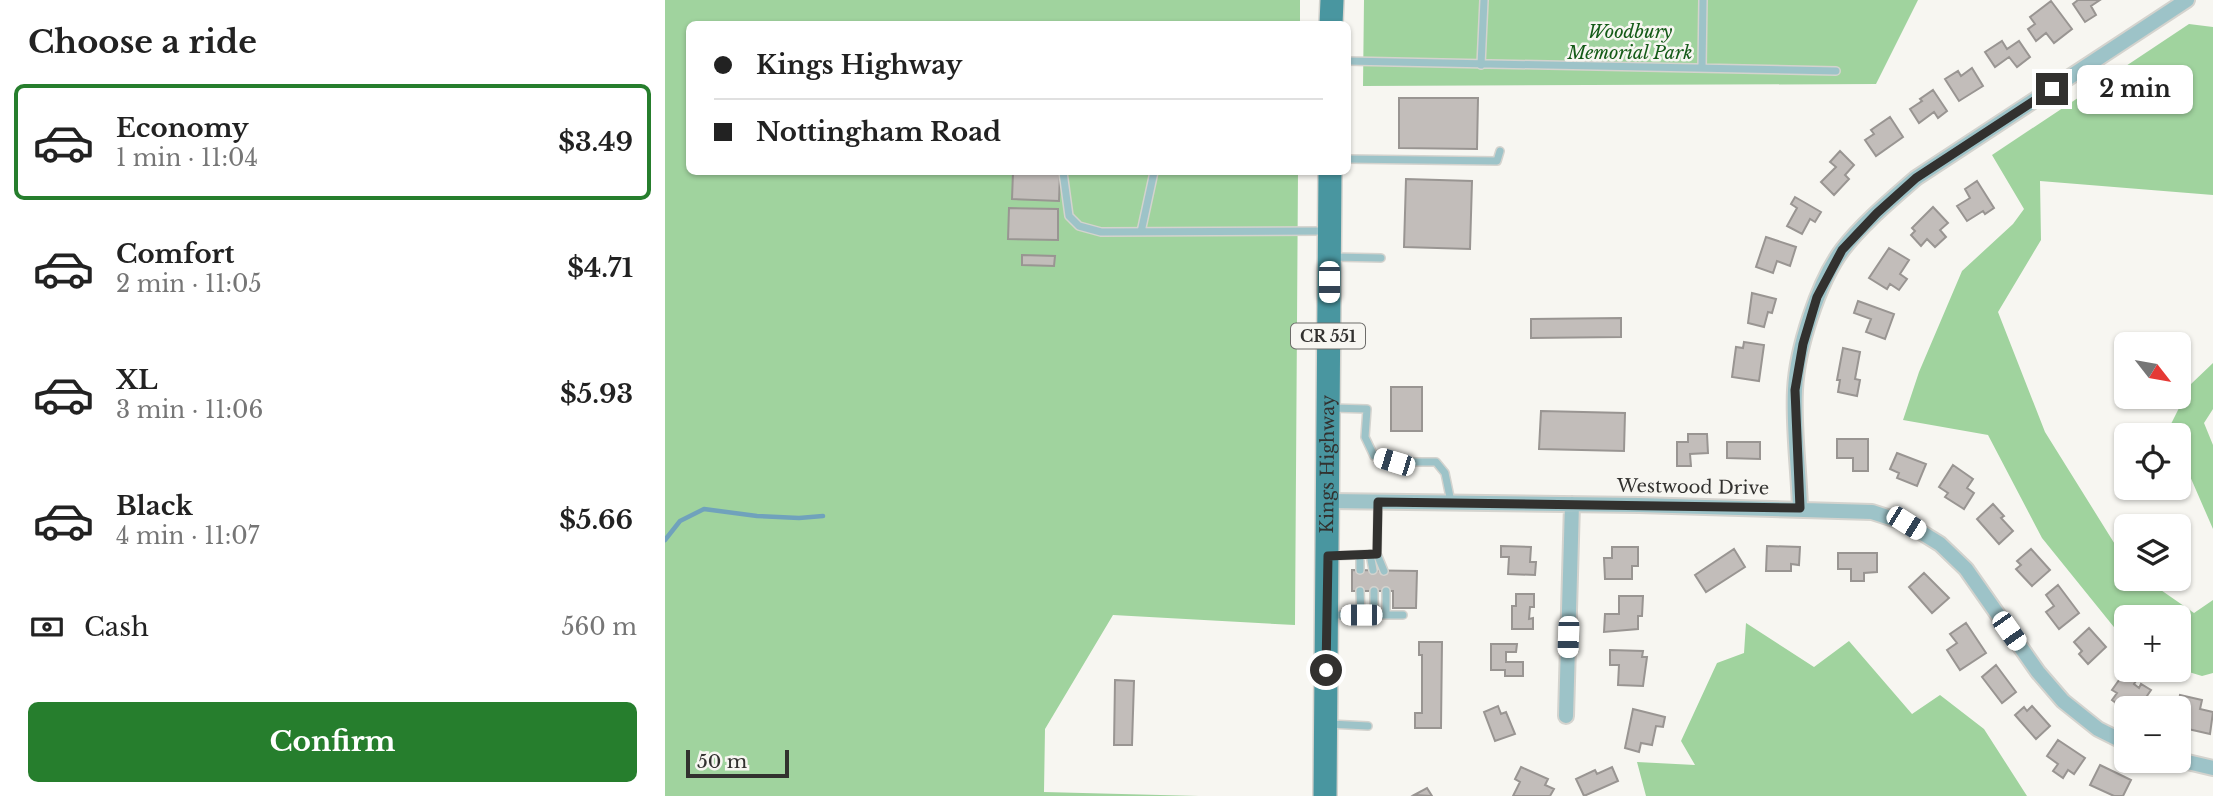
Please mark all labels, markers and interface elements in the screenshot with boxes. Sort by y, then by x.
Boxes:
park label: Woodbury Memorial Park [1567,21,1692,64]
text: Choose a ride [28,22,257,62]
text: Kings Highway [756,49,962,81]
callout: 2 min [2077,64,2192,114]
route end [2036,73,2068,105]
text: 2 min [2099,75,2171,103]
icon: car [32,111,95,174]
text: Economy [116,112,249,144]
text: Nottingham Road [756,116,1001,148]
text: $3.49 [558,126,633,158]
text: 1 min · 11:04 [116,144,258,172]
icon: car [32,237,95,300]
text: Comfort [116,238,234,270]
text: $4.71 [567,252,633,284]
car [1319,261,1340,303]
text: 2 min · 11:05 [116,270,261,298]
road number: CR 551 [1291,324,1365,348]
north arrow [2114,332,2191,410]
map controls [2114,332,2191,773]
icon: car [32,363,95,426]
text: XL [116,364,158,396]
text: $5.93 [560,378,633,410]
street label: Kings Highway [1316,394,1339,533]
text: 3 min · 11:06 [116,396,263,424]
button: locate [2114,423,2191,500]
car [1371,446,1418,478]
street label: Westwood Drive [1616,475,1769,499]
icon: car [32,489,95,552]
text: Black [116,490,193,522]
car [1883,503,1930,543]
text: $5.66 [559,504,633,536]
button: layers [2114,514,2191,591]
text: 4 min · 11:07 [116,522,259,550]
car [1341,605,1383,626]
button: + [2114,605,2191,682]
icon: cash [28,608,66,646]
car [1989,608,2030,654]
text: Cash [84,611,149,643]
text: 560 m [561,613,637,641]
car [1557,616,1580,658]
route start [1310,654,1342,686]
button: − [2114,696,2191,773]
button: Confirm [28,702,637,782]
scale bar [686,747,789,779]
text: 50 m [697,750,747,773]

